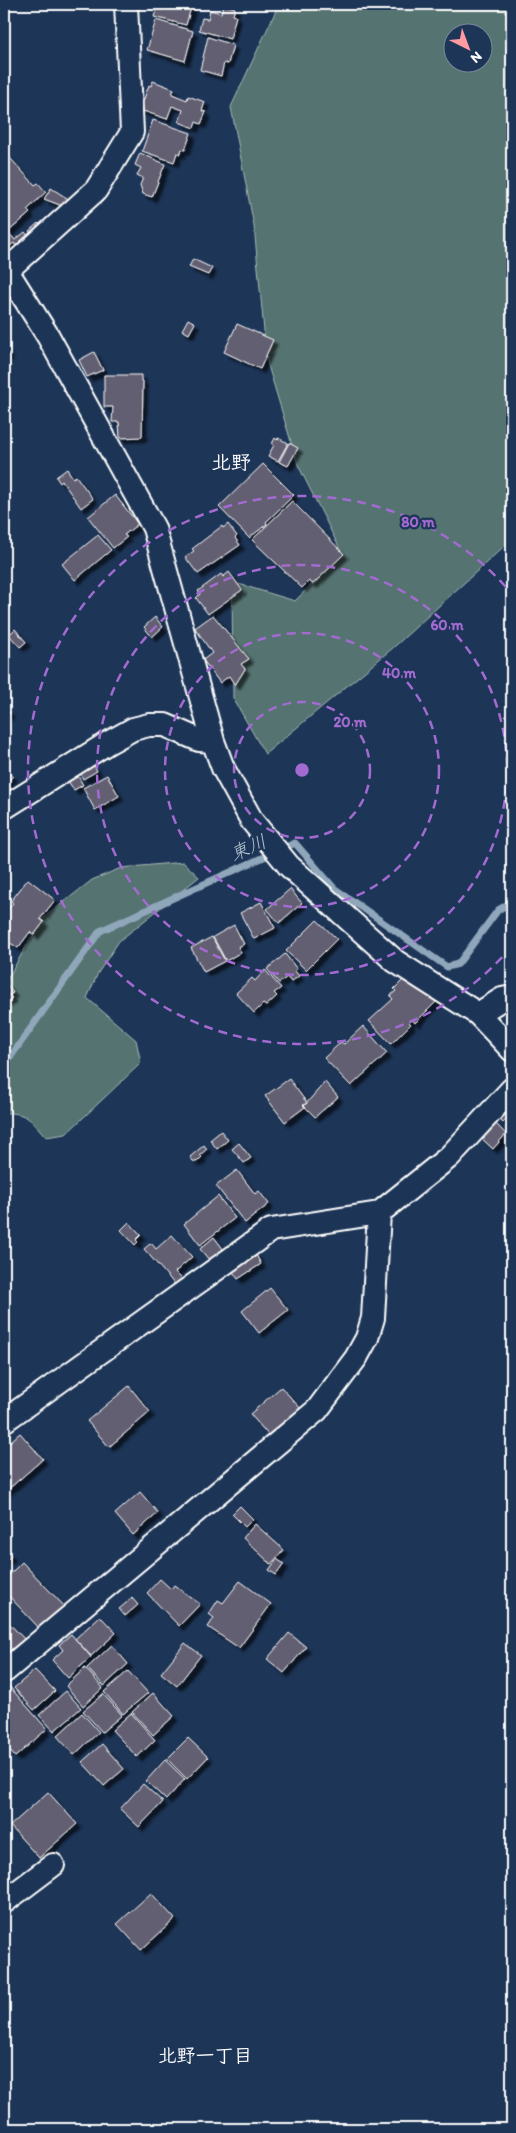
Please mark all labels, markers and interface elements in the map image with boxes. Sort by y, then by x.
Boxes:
north arrow [444,22,494,72]
text: N [467,48,486,67]
district label: 北野 [211,450,251,474]
text: 80 m [401,513,435,531]
text: 60 m [430,616,464,634]
text: 40 m [382,664,417,682]
text: 20 m [333,713,367,731]
centre of rings [293,761,311,779]
water label: 東川 [226,829,270,866]
district label: 北野一丁目 [157,2044,253,2067]

